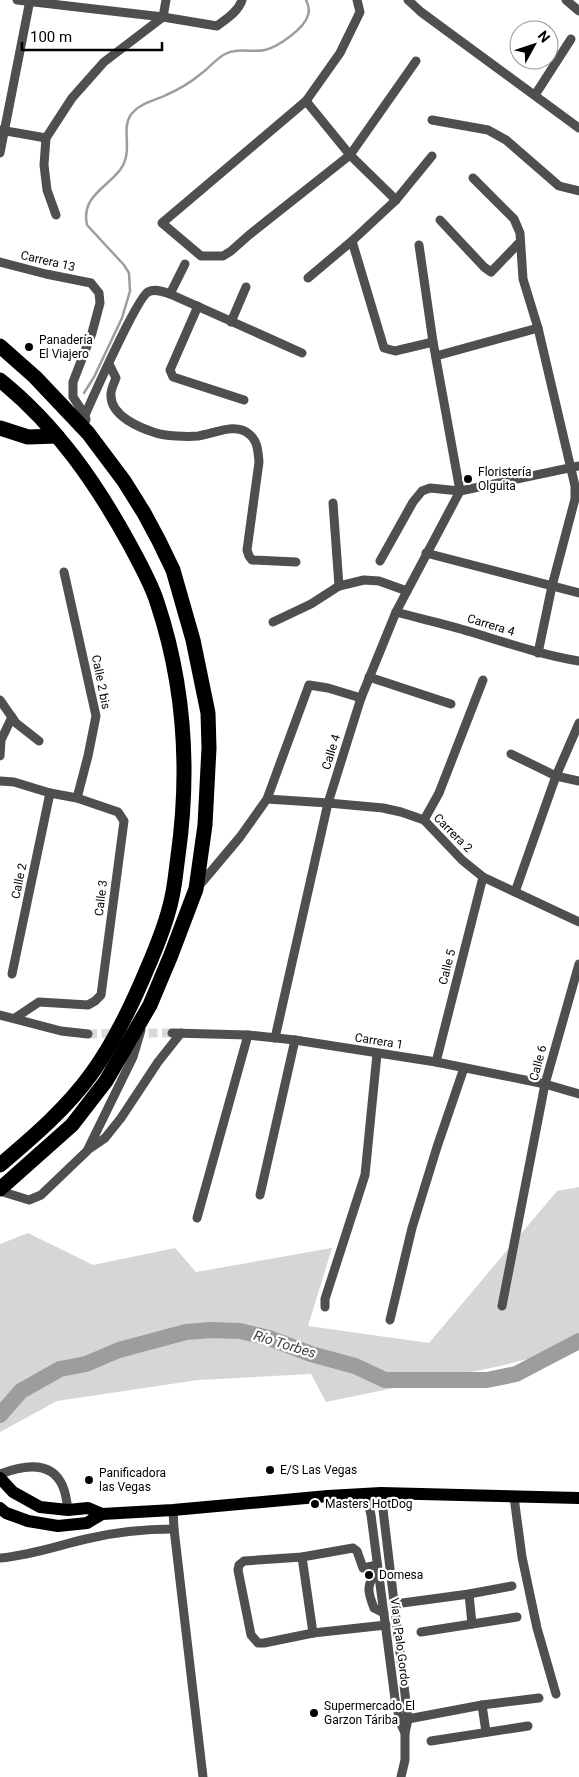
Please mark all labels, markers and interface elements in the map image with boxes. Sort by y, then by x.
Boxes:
scale bar [22,20,162,52]
north arrow [509,20,559,70]
text: 100 m [30,28,72,46]
text: N [535,28,553,46]
street label: Carrera 13 [19,248,77,274]
place label: Panadería El Viajero [39,333,93,361]
marker: Panadería El Viajero [23,341,35,353]
place label: Floristería Olguita [478,465,531,493]
marker: Floristería Olguita [462,473,474,485]
street label: Carrera 4 [466,611,517,639]
street label: Calle 2 bis [89,654,113,710]
street label: Calle 4 [319,732,343,771]
street label: Carrera 2 [431,811,475,855]
street label: Calle 2 [8,862,30,900]
street label: Calle 3 [92,879,110,917]
street label: Calle 5 [436,947,458,986]
street label: Carrera 1 [354,1030,404,1052]
street label: Calle 6 [527,1043,550,1082]
water label: Río Torbes [252,1327,318,1361]
place label: E/S Las Vegas [280,1463,357,1477]
marker: E/S Las Vegas [264,1464,276,1476]
place label: Panificadora las Vegas [99,1466,166,1494]
marker: Panificadora las Vegas [83,1474,95,1486]
place label: Masters HotDog [325,1497,413,1511]
marker: Masters HotDog [309,1498,321,1510]
place label: Domesa [379,1568,423,1582]
marker: Domesa [363,1569,375,1581]
street label: Vía a Palo Gordo [388,1597,412,1687]
place label: Supermercado El Garzon Táriba [324,1699,415,1727]
marker: Supermercado El Garzon Táriba [308,1707,320,1719]

